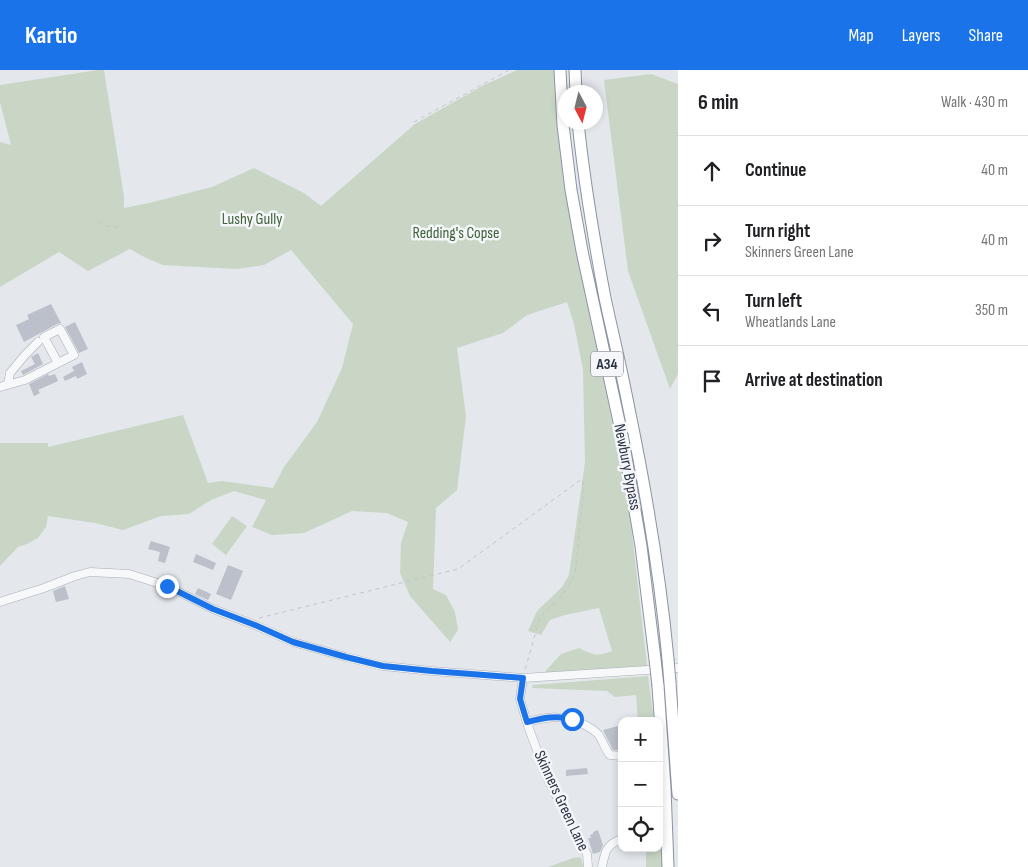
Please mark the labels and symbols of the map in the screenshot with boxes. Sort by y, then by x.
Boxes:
north arrow [558,85,603,130]
park label: Lushy Gully [222,210,282,229]
park label: Redding's Copse [412,224,500,243]
road number: A34 [591,352,623,376]
street label: Newbury Bypass [609,422,645,512]
route end [156,575,179,598]
route start [561,708,584,731]
street label: Skinners Green Lane [529,748,593,854]

